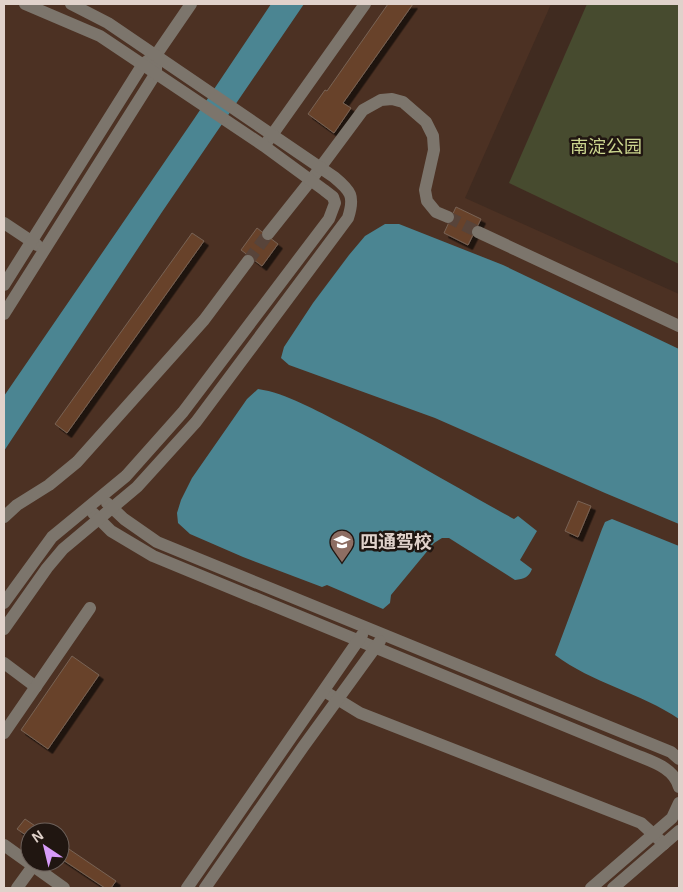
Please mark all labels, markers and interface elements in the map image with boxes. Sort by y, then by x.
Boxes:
park label: 南淀公园 [570,137,642,157]
school or university icon: 四通驾校 [329,529,355,563]
place label: 四通驾校 [360,532,432,552]
north arrow [20,822,70,872]
text: N [29,827,46,846]

